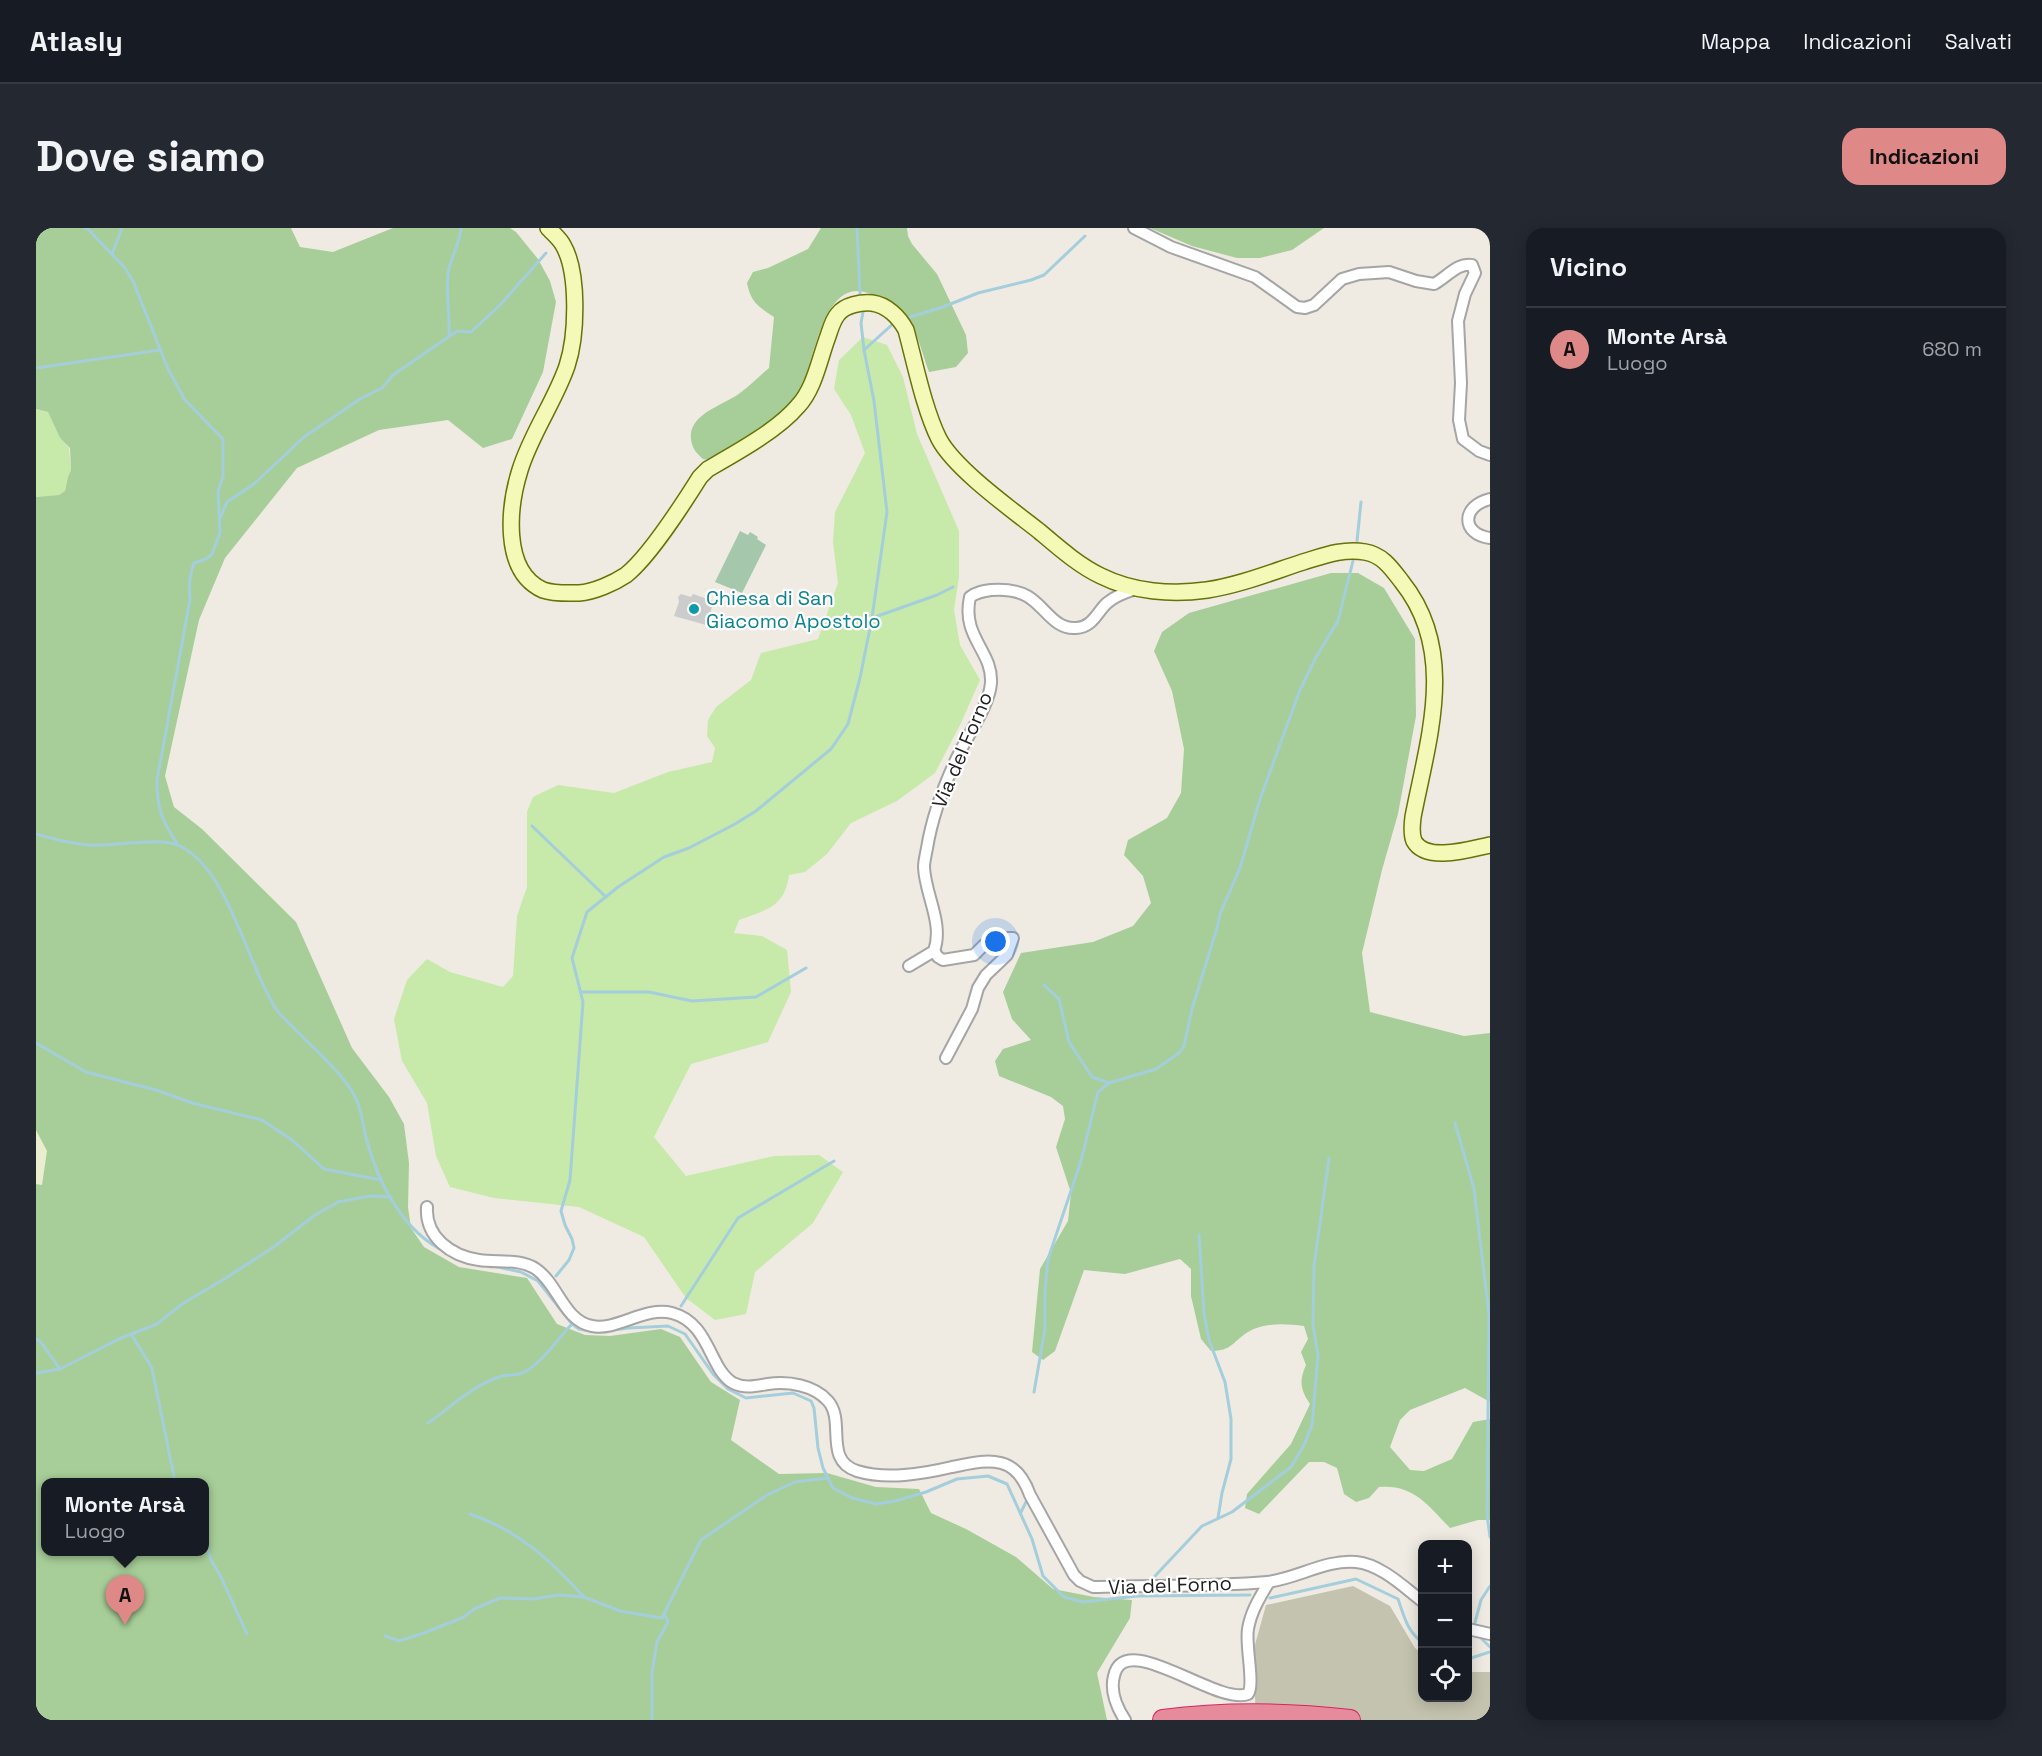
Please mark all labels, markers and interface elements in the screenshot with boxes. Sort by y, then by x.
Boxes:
text: Atlasly [30,23,123,59]
text: Mappa [1701,28,1770,55]
text: Indicazioni [1803,28,1912,55]
text: Salvati [1945,28,2012,55]
button: Indicazioni [1842,128,2006,185]
text: Dove siamo [36,130,265,183]
text: Vicino [1550,250,1627,284]
text: Monte Arsà [1607,322,1727,350]
text: A [1563,336,1576,362]
text: 680 m [1922,336,1982,362]
text: Luogo [1607,350,1668,376]
place label: Chiesa di San Giacomo Apostolo [706,585,881,634]
marker: Chiesa di San Giacomo Apostolo [687,602,701,616]
street label: Via del Forno [926,688,998,812]
your location [981,927,1010,956]
popup [41,1478,209,1556]
text: Monte Arsà [65,1490,185,1518]
text: Luogo [65,1518,125,1544]
map controls [1418,1540,1472,1702]
button: + [1418,1540,1472,1594]
street label: Via del Forno [1108,1570,1232,1600]
pin: A [106,1576,145,1625]
button: − [1418,1594,1472,1648]
button: locate [1418,1648,1472,1702]

